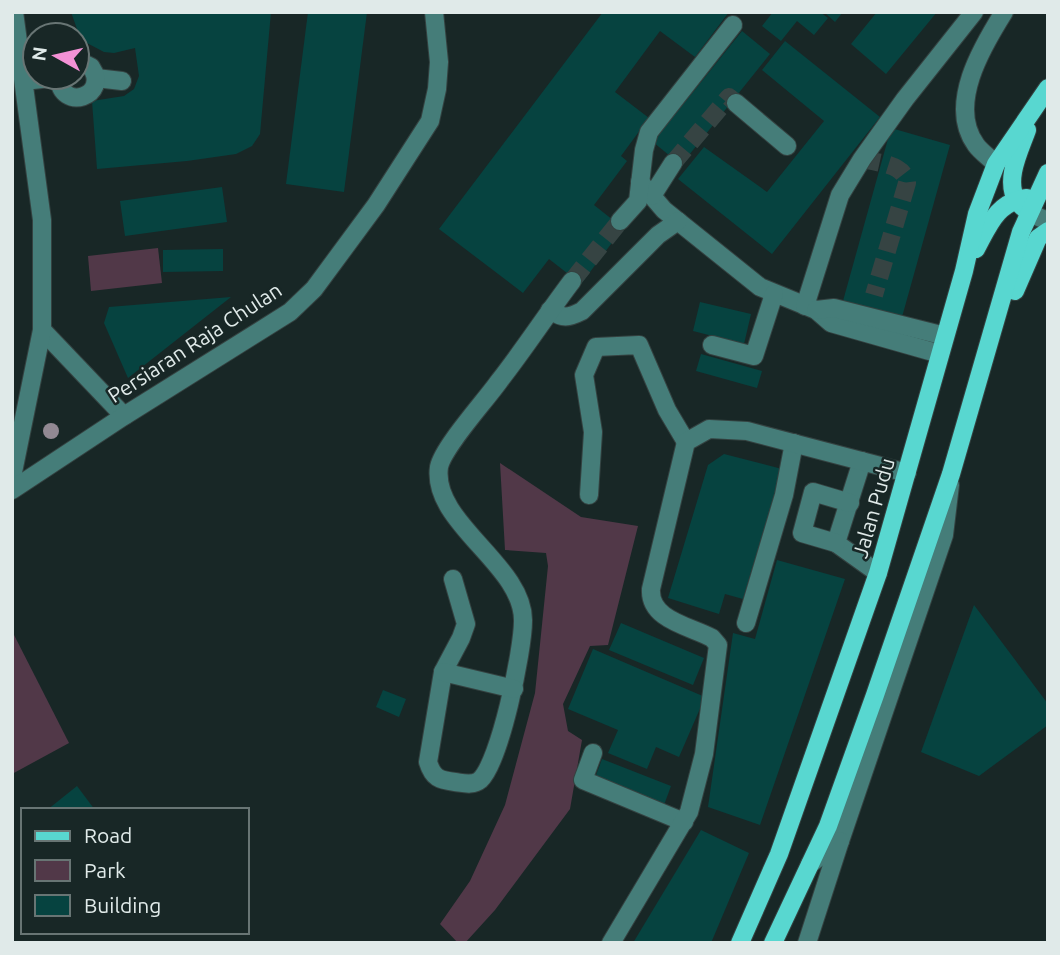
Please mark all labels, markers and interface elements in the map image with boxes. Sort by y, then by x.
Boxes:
north arrow [21,21,91,91]
text: N [27,45,51,62]
street label: Persiaran Raja Chulan [103,277,286,407]
street label: Jalan Pudu [847,455,899,561]
legend [21,808,248,934]
text: Road [84,823,132,847]
text: Park [84,858,126,882]
text: Building [84,893,161,917]

